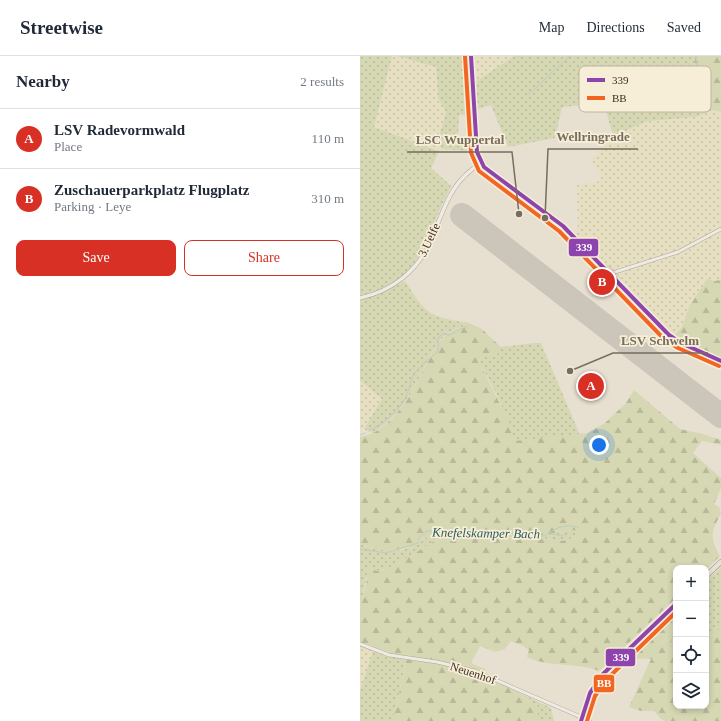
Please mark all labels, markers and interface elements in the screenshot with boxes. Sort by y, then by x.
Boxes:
text: Streetwise [20,17,103,38]
text: Map [539,20,564,35]
text: Directions [586,20,645,35]
text: Saved [667,20,701,35]
legend [579,66,711,112]
text: Nearby [16,72,70,91]
text: 2 results [300,74,344,89]
text: 339 [612,74,629,86]
text: BB [612,92,627,104]
text: LSV Radevormwald [54,122,185,138]
callout: Wellringrade [548,124,638,149]
callout: LSC Wuppertal [407,127,512,152]
text: Wellringrade [556,129,630,144]
text: A [24,131,34,146]
text: 110 m [312,131,344,146]
text: LSC Wuppertal [416,132,505,147]
text: Place [54,139,82,154]
text: Zuschauerparkplatz Flugplatz [54,182,249,198]
text: B [25,191,33,206]
text: 310 m [311,191,344,206]
text: Parking · Leye [54,199,131,214]
street label: 3.Uelfe [415,221,443,259]
line badge: 339 [568,238,599,257]
button: Save [16,240,176,276]
button: Share [184,240,344,276]
text: 339 [576,241,593,253]
pin: B [589,267,615,297]
callout: LSV Schwelm [613,328,708,353]
text: LSV Schwelm [621,333,699,348]
pin: A [578,371,604,401]
your location [589,435,609,455]
water label: Knefelskamper Bach [431,525,540,541]
map controls [673,565,709,709]
button: + [673,565,709,601]
button: − [673,601,709,637]
button: locate [673,637,709,673]
line badge: 339 [605,648,636,667]
text: 339 [613,651,630,663]
street label: Neuenhof [448,659,498,687]
button: layers [673,673,709,709]
line badge: BB [593,674,615,693]
text: BB [597,677,612,689]

